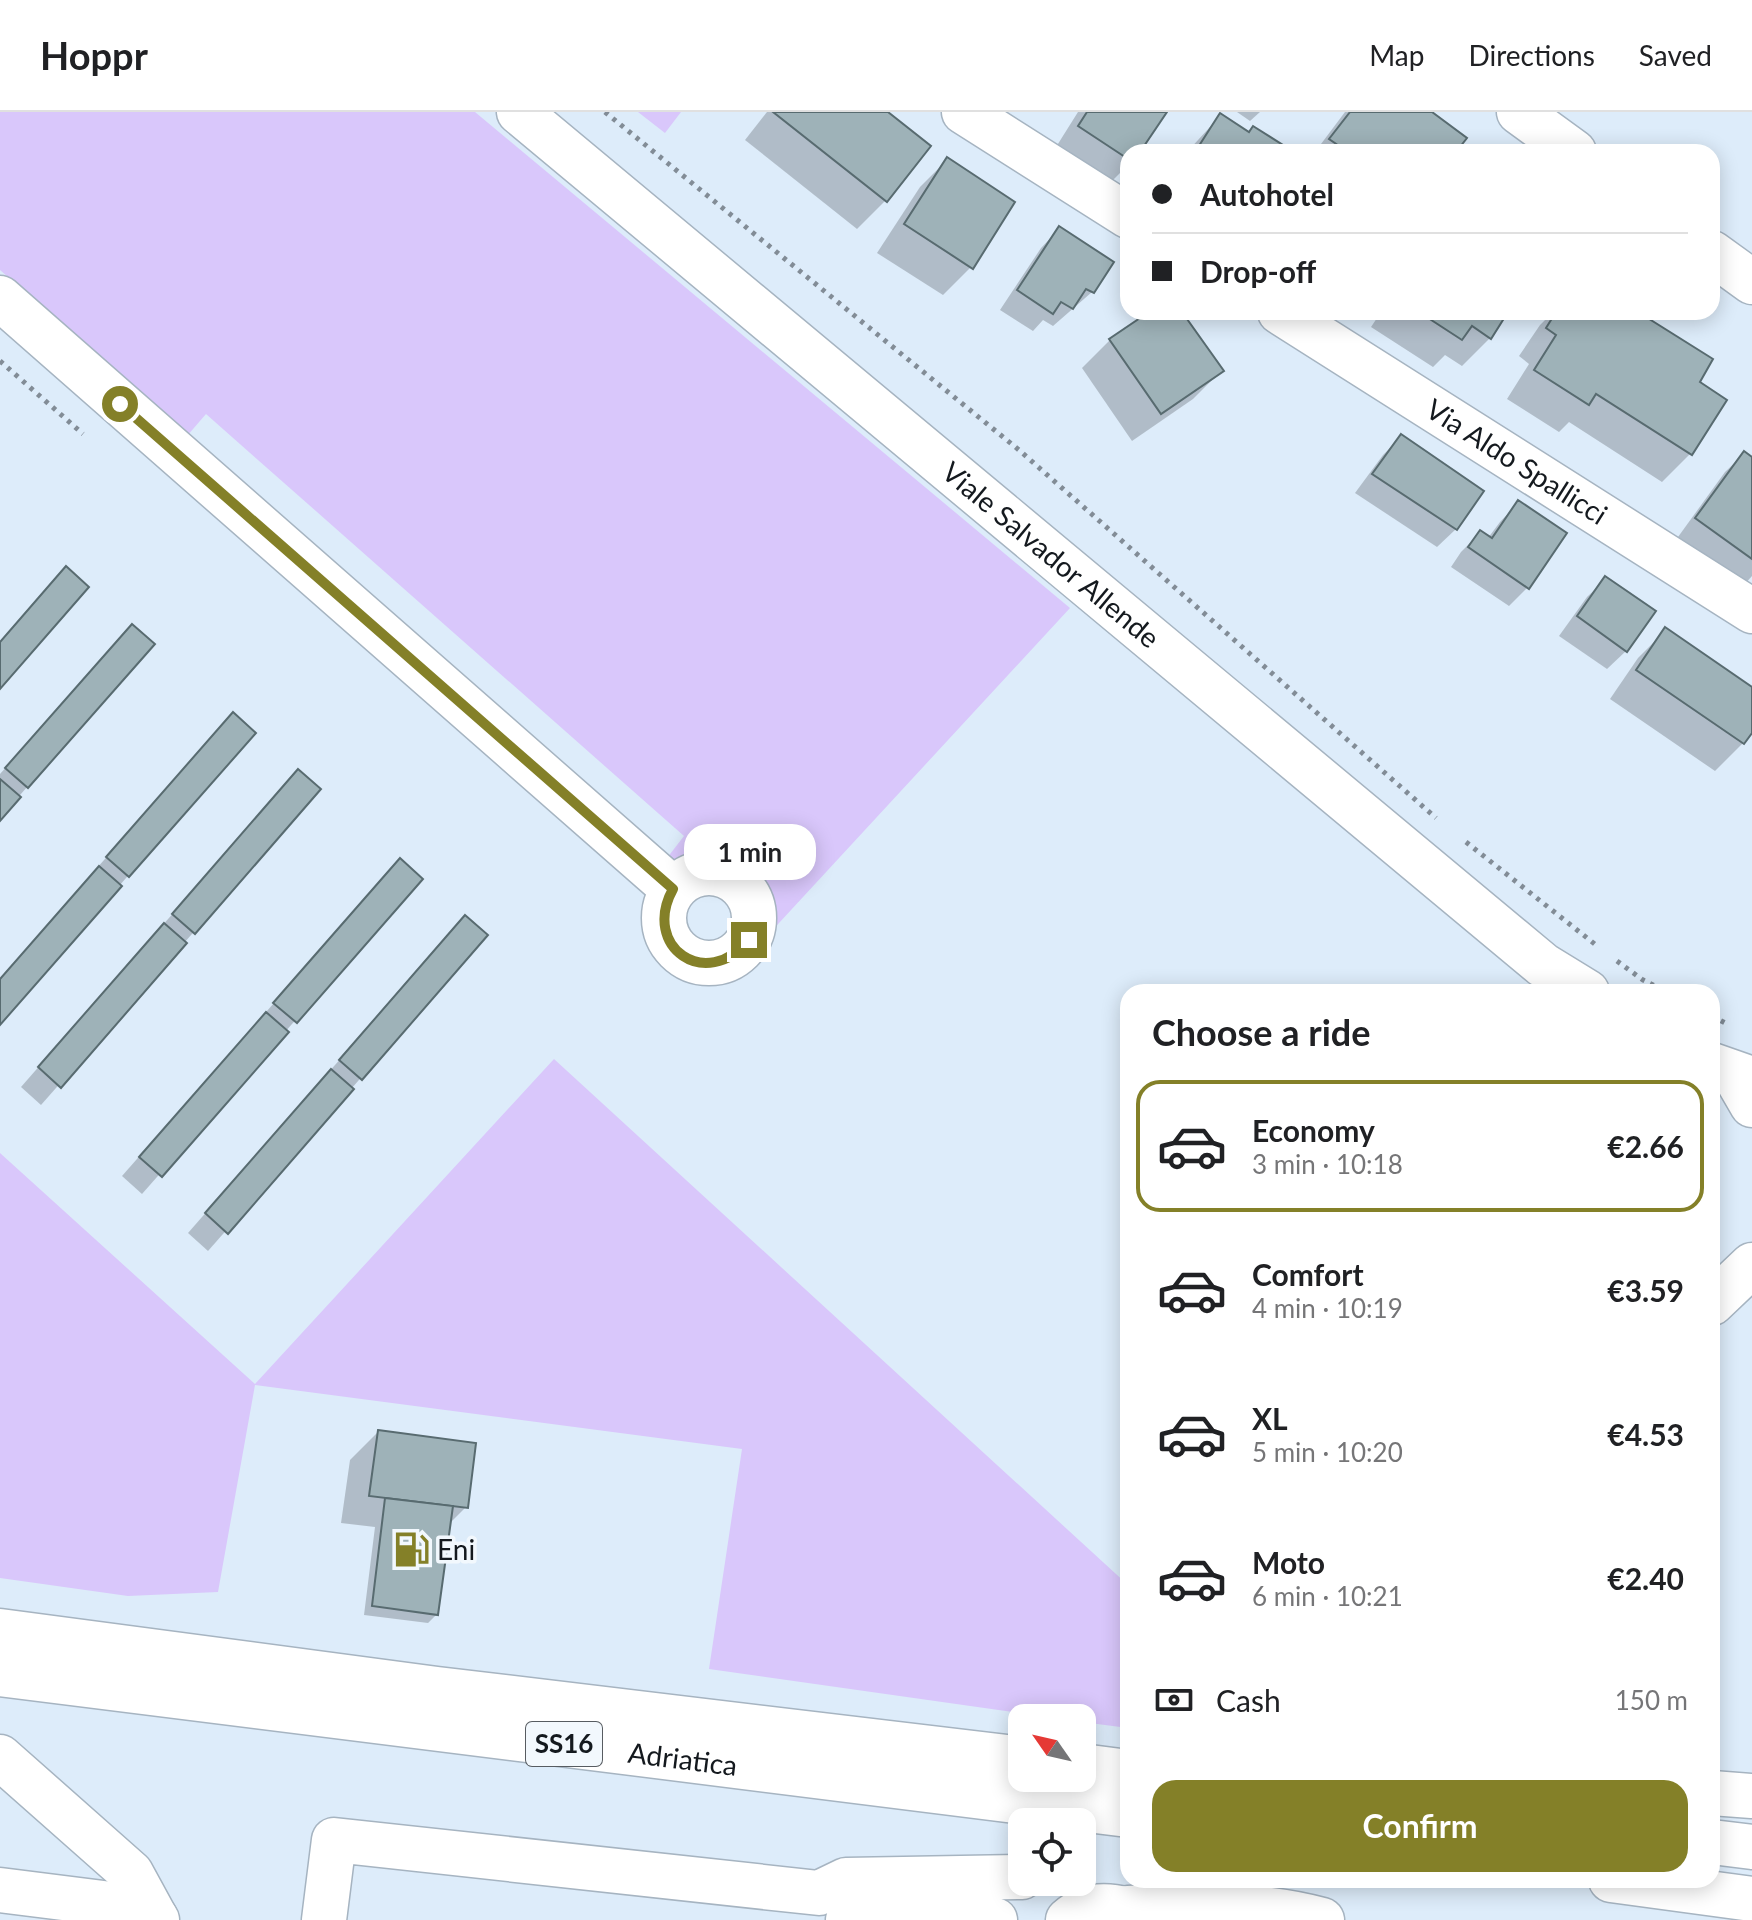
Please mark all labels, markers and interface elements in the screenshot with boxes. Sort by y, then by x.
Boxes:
text: Hoppr [40,32,148,78]
text: Map [1369,38,1424,72]
text: Directions [1468,38,1595,72]
text: Saved [1639,38,1712,72]
text: Autohotel [1200,176,1334,212]
text: Drop-off [1200,253,1316,289]
route start [102,386,138,422]
street label: Via Aldo Spallicci [1420,391,1614,531]
street label: Viale Salvador Allende [936,454,1167,654]
callout: 1 min [683,824,815,880]
text: 1 min [718,836,782,868]
route end [731,922,767,958]
text: Choose a ride [1152,1010,1371,1054]
icon: car [1156,1110,1228,1182]
text: Economy [1252,1112,1375,1148]
text: €2.66 [1607,1128,1684,1164]
text: 3 min · 10:18 [1252,1148,1403,1180]
icon: car [1156,1254,1228,1326]
text: Comfort [1252,1256,1364,1292]
text: €3.59 [1607,1272,1684,1308]
text: 4 min · 10:19 [1252,1292,1403,1324]
icon: car [1156,1398,1228,1470]
text: XL [1252,1400,1288,1436]
text: €4.53 [1607,1416,1684,1452]
text: 5 min · 10:20 [1252,1436,1403,1468]
fuel station icon: Eni [392,1531,430,1569]
place label: Eni [437,1532,475,1566]
icon: car [1156,1542,1228,1614]
text: Moto [1252,1544,1325,1580]
text: €2.40 [1607,1560,1684,1596]
text: 6 min · 10:21 [1252,1580,1403,1612]
icon: cash [1152,1678,1196,1722]
text: Cash [1216,1682,1281,1718]
text: 150 m [1615,1684,1688,1716]
north arrow [1008,1704,1096,1792]
map controls [1008,1704,1096,1896]
road number: SS16 [526,1722,602,1766]
street label: Adriatica [626,1735,739,1782]
button: Confirm [1152,1780,1688,1872]
button: locate [1008,1808,1096,1896]

